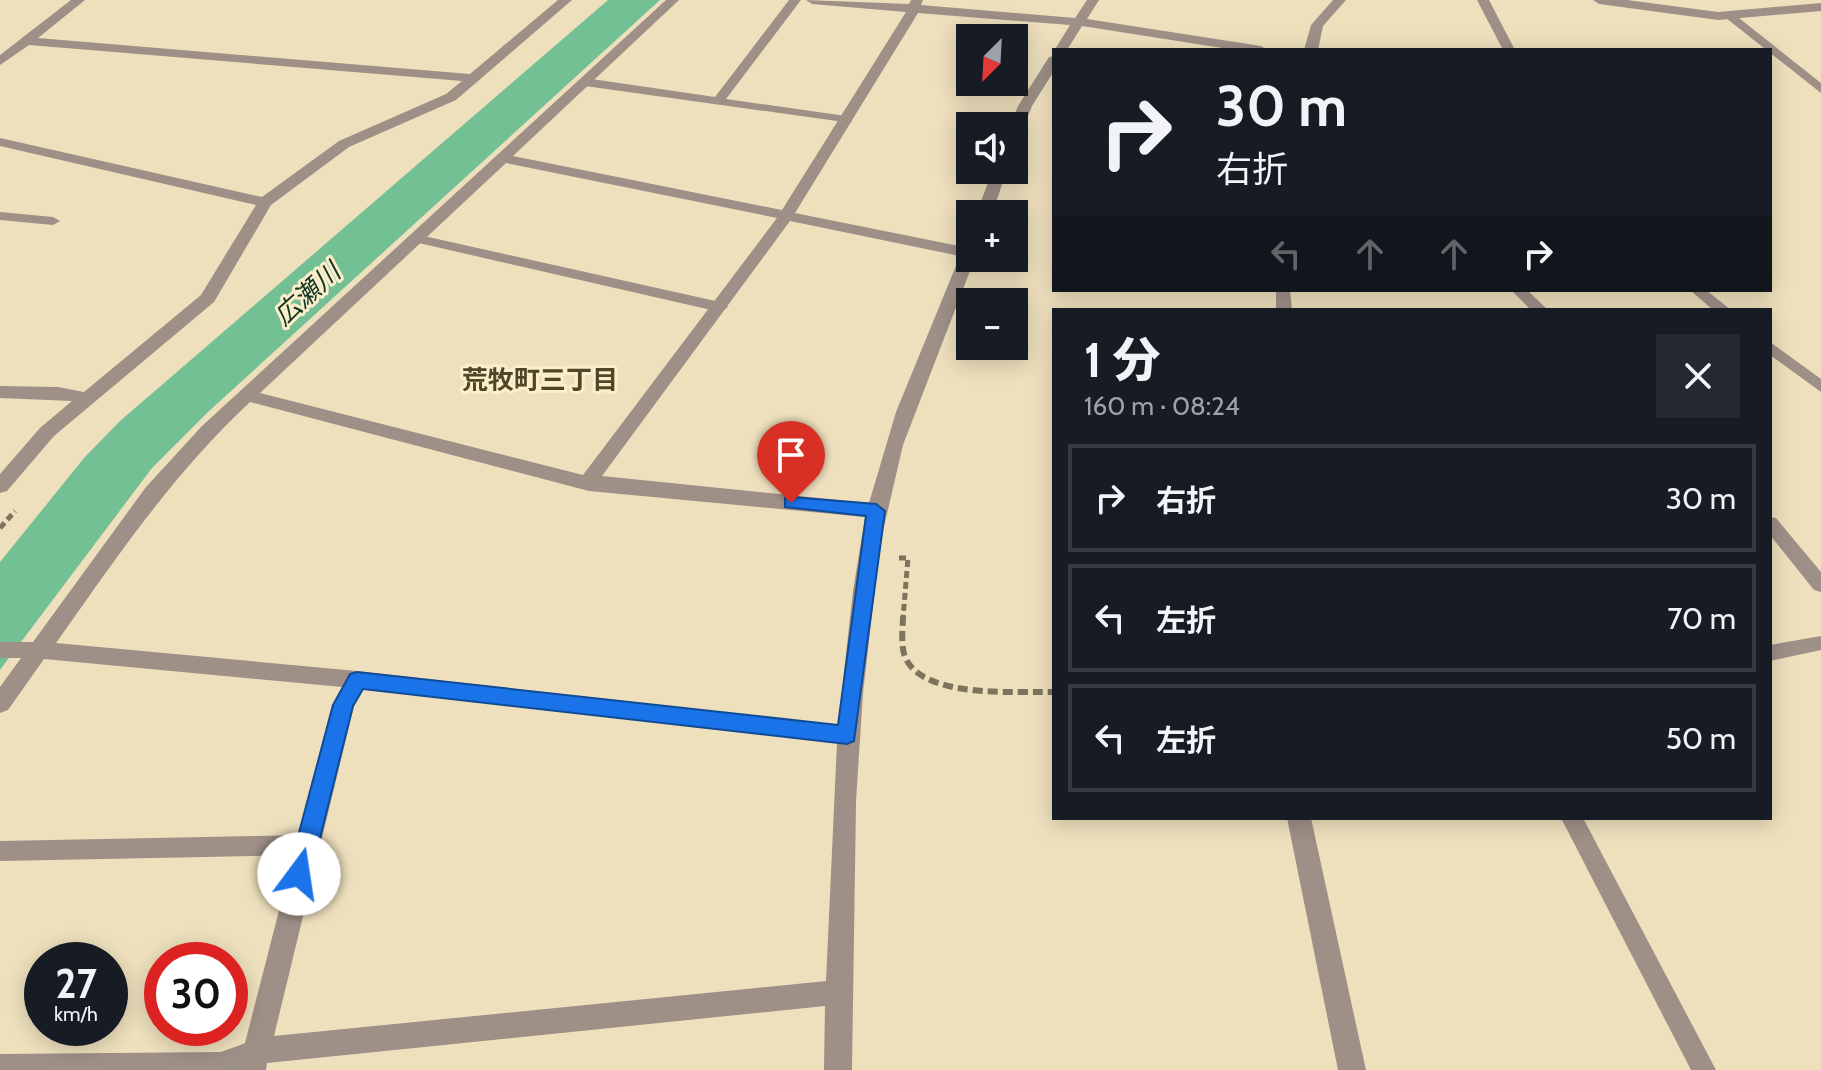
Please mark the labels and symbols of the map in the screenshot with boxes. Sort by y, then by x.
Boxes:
north arrow [956,24,1028,96]
water label: 広瀬川 [267,254,349,332]
district label: 荒牧町三丁目 [462,364,618,396]
pin [757,421,825,503]
position arrow [257,832,341,916]
speed limit sign: 30 [144,942,248,1046]

